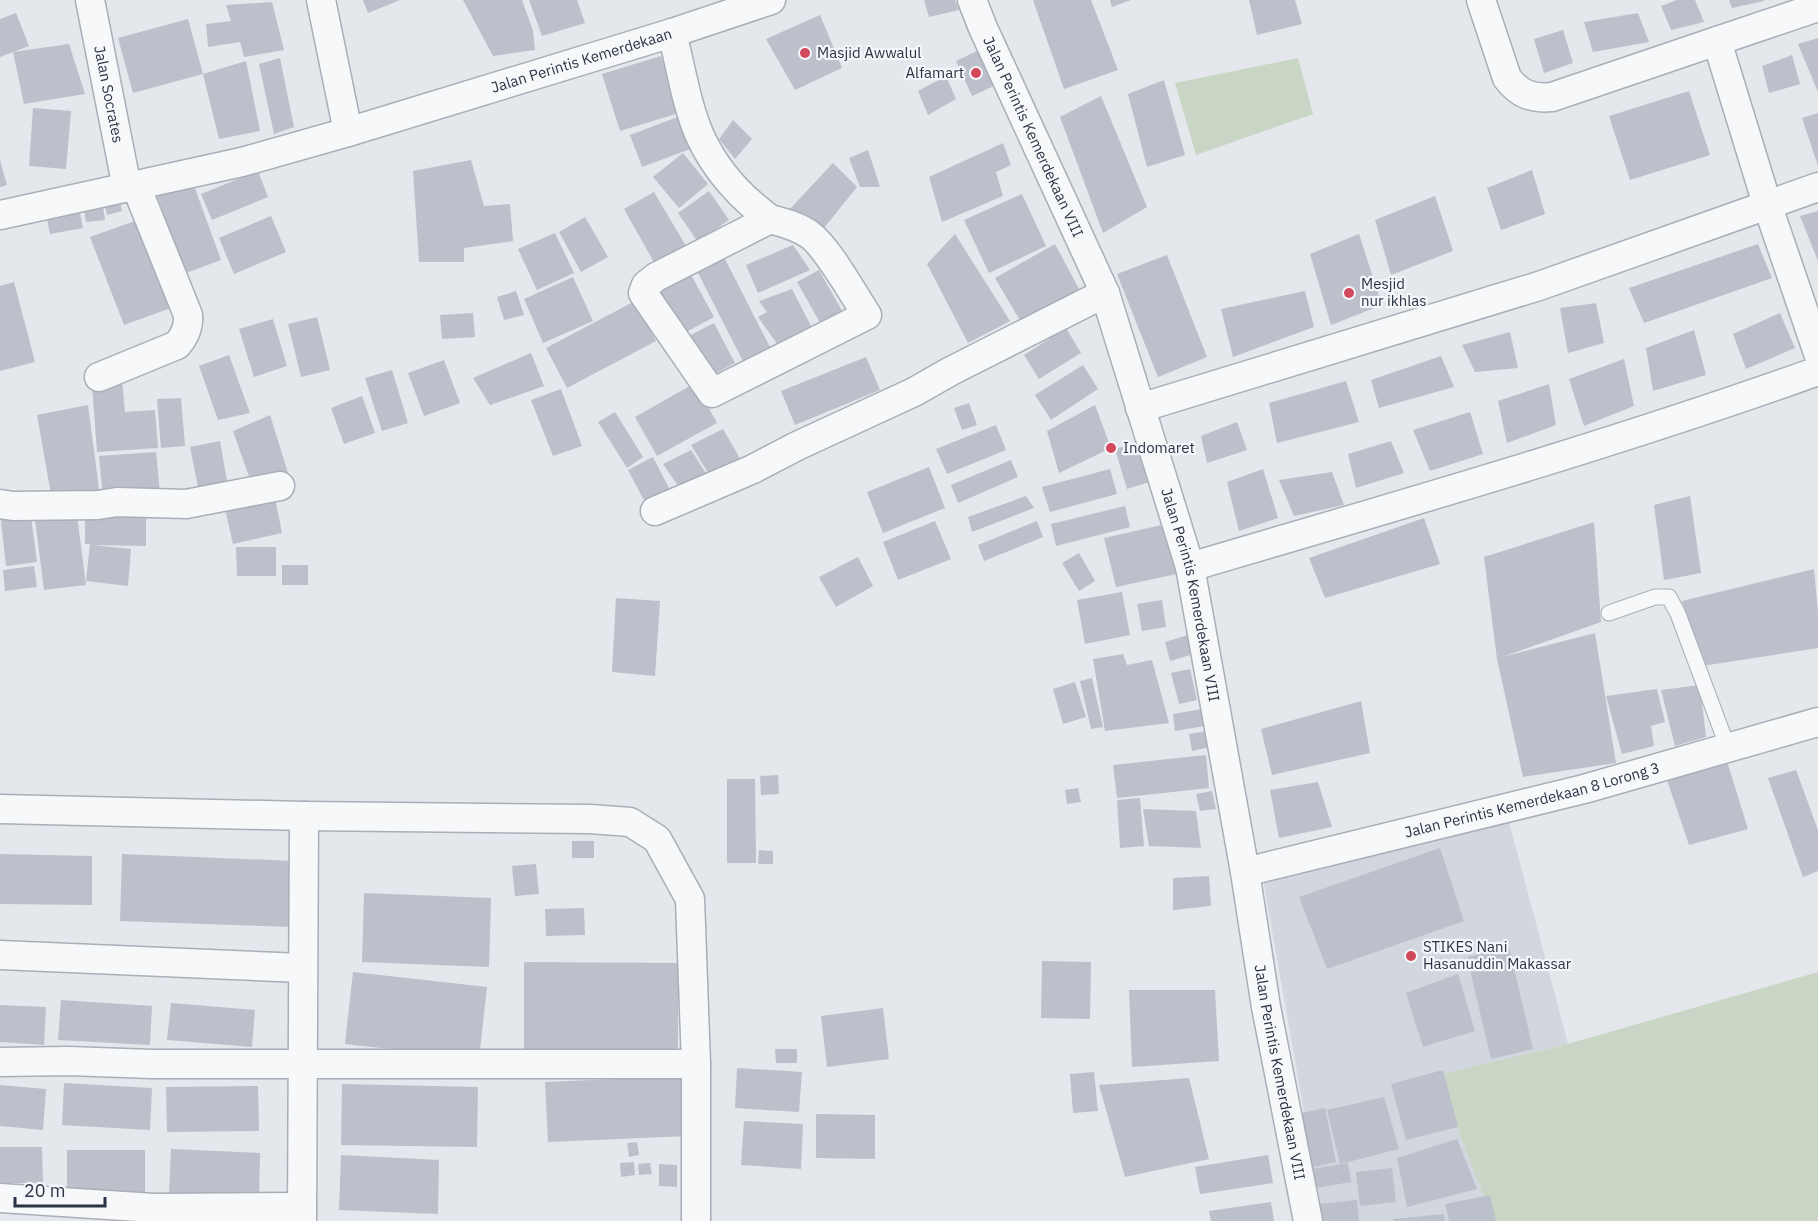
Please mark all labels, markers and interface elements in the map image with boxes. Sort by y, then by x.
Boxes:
street label: Jalan Perintis Kemerdekaan [489,24,674,97]
street label: Jalan Perintis Kemerdekaan VIII [979,33,1088,240]
place label: Masjid Awwalul [817,43,921,62]
street label: Jalan Socrates [90,44,128,144]
marker: Masjid Awwalul [798,46,812,60]
place label: Alfamart [905,63,964,82]
marker: Alfamart [969,66,983,80]
place label: Mesjid nur ikhlas [1361,274,1427,310]
marker: Mesjid nur ikhlas [1342,286,1356,300]
place label: Indomaret [1123,438,1195,457]
marker: Indomaret [1104,441,1118,455]
street label: Jalan Perintis Kemerdekaan VIII [1157,486,1224,703]
street label: Jalan Perintis Kemerdekaan 8 Lorong 3 [1402,758,1662,842]
place label: STIKES Nani Hasanuddin Makassar [1423,937,1572,973]
marker: STIKES Nani Hasanuddin Makassar [1404,949,1418,963]
street label: Jalan Perintis Kemerdekaan VIII [1251,963,1310,1182]
scale bar [15,1170,105,1208]
text: 20 m [24,1179,66,1202]

